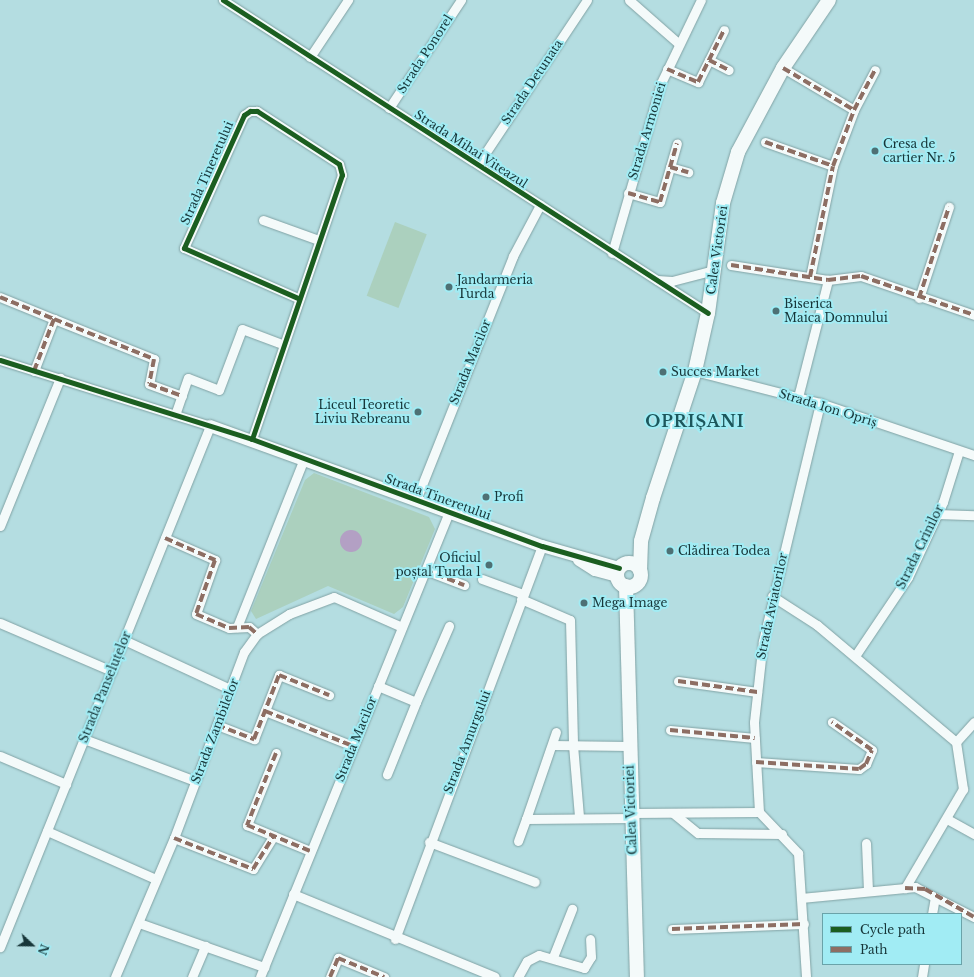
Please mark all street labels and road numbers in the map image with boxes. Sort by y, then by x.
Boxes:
street label: Strada Ponorel [394,12,456,96]
street label: Strada Detunata [498,37,566,127]
street label: Strada Armoniei [625,80,669,182]
street label: Strada Mihai Viteazul [412,107,530,191]
street label: Strada Tineretului [178,119,236,227]
street label: Calea Victoriei [704,204,730,296]
street label: Strada Macilor [446,317,494,407]
street label: Strada Ion Opriș [777,386,879,430]
street label: Strada Tineretului [383,471,493,523]
street label: Strada Crinilor [893,502,947,592]
street label: Strada Aviatorilor [754,551,790,661]
street label: Strada Panseluțelor [76,629,134,745]
street label: Strada Zambilelor [188,676,242,786]
street label: Strada Amurgului [441,688,493,796]
street label: Strada Macilor [332,694,380,784]
street label: Calea Victoriei [622,765,640,855]

